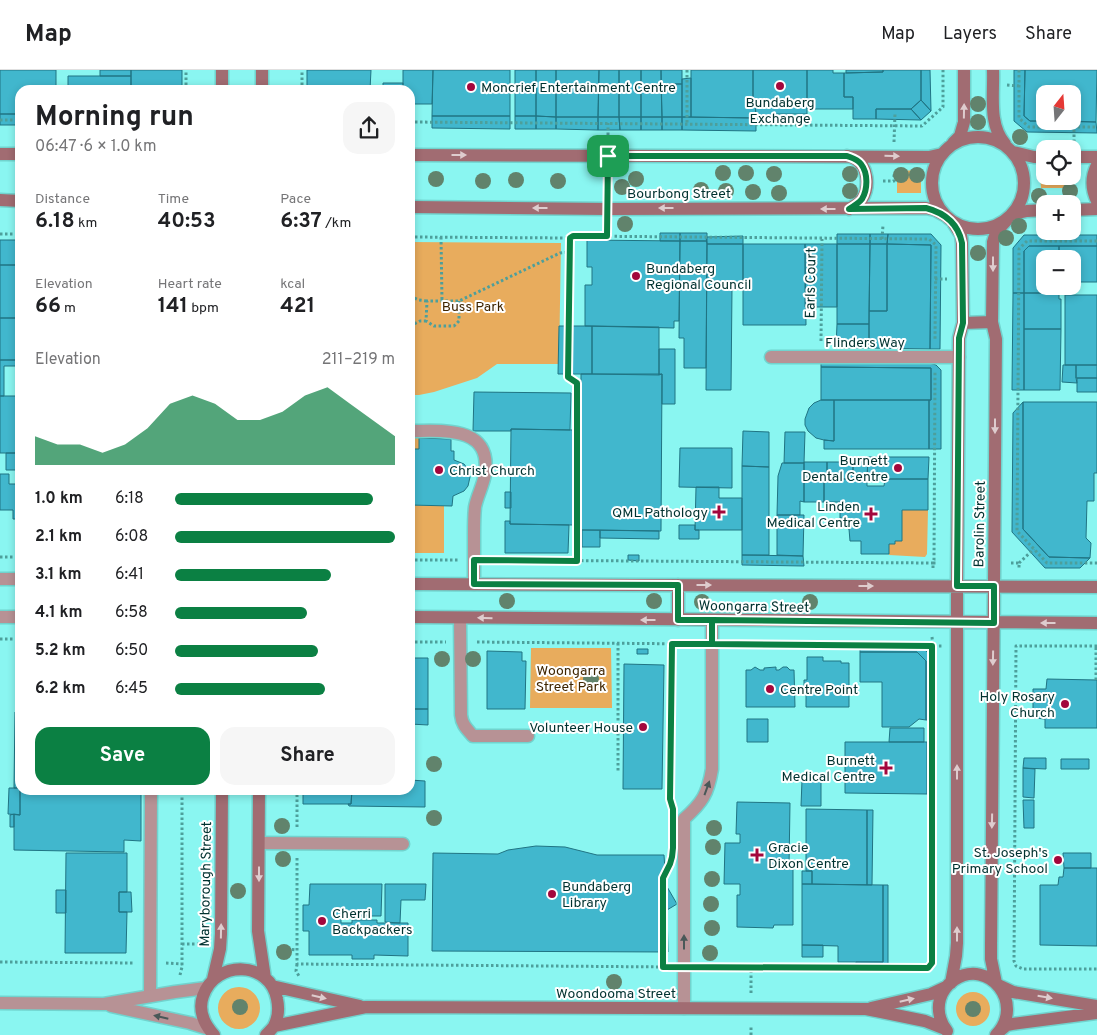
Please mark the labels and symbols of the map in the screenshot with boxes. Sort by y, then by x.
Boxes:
place label: Moncrief Entertainment Centre [481,80,676,97]
marker: Bundaberg Exchange [774,80,786,92]
marker: Moncrief Entertainment Centre [465,81,477,93]
north arrow [1036,85,1081,130]
place label: Bundaberg Exchange [745,95,815,128]
one-way arrow [960,103,968,119]
pin [587,135,629,177]
one-way arrow [451,151,467,159]
one-way arrow [884,152,900,160]
street label: Bourbong Street [627,186,731,203]
one-way arrow [531,204,547,212]
one-way arrow [658,204,674,212]
one-way arrow [820,205,836,213]
street label: Earls Court [802,248,821,318]
one-way arrow [988,256,996,272]
place label: Bundaberg Regional Council [646,261,751,294]
marker: Bundaberg Regional Council [630,270,642,282]
park label: Buss Park [442,299,504,316]
street label: Flinders Way [825,335,905,352]
one-way arrow [991,418,999,434]
place label: Burnett Dental Centre [802,453,888,486]
marker: Burnett Dental Centre [892,462,904,474]
place label: Christ Church [449,463,535,480]
marker: Christ Church [433,464,445,476]
street label: Barolin Street [971,481,990,568]
place label: Linden Medical Centre [766,499,860,532]
place label: QML Pathology [612,505,708,522]
marker: QML Pathology [712,505,726,519]
marker: Linden Medical Centre [864,507,878,521]
one-way arrow [696,582,712,590]
one-way arrow [858,582,874,590]
street label: Woongarra Street [699,598,809,617]
one-way arrow [477,614,493,622]
one-way arrow [639,616,655,624]
one-way arrow [1040,619,1056,627]
one-way arrow [989,650,997,666]
park label: Woongarra Street Park [536,663,606,696]
place label: Centre Point [780,682,858,699]
marker: Centre Point [764,683,776,695]
place label: Holy Rosary Church [979,689,1055,722]
marker: Holy Rosary Church [1059,698,1071,710]
place label: Volunteer House [529,720,633,737]
marker: Volunteer House [637,721,649,733]
place label: Burnett Medical Centre [781,753,875,786]
marker: Burnett Medical Centre [879,761,893,775]
one-way arrow [953,764,961,780]
one-way arrow [703,780,711,795]
one-way arrow [988,813,996,829]
street label: Maryborough Street [197,821,216,947]
place label: Gracie Dixon Centre [768,840,849,873]
place label: St. Joseph's Primary School [952,845,1048,878]
marker: Gracie Dixon Centre [750,848,764,862]
marker: St. Joseph's Primary School [1052,854,1064,866]
one-way arrow [255,866,263,882]
place label: Bundaberg Library [562,879,631,912]
marker: Bundaberg Library [546,888,558,900]
place label: Cherri Backpackers [332,906,413,939]
marker: Cherri Backpackers [316,915,328,927]
one-way arrow [217,923,225,939]
one-way arrow [953,926,961,942]
one-way arrow [680,934,688,950]
street label: Woondooma Street [556,986,676,1003]
one-way arrow [311,993,327,1001]
one-way arrow [1037,994,1053,1002]
one-way arrow [900,996,915,1004]
one-way arrow [154,1013,169,1021]

